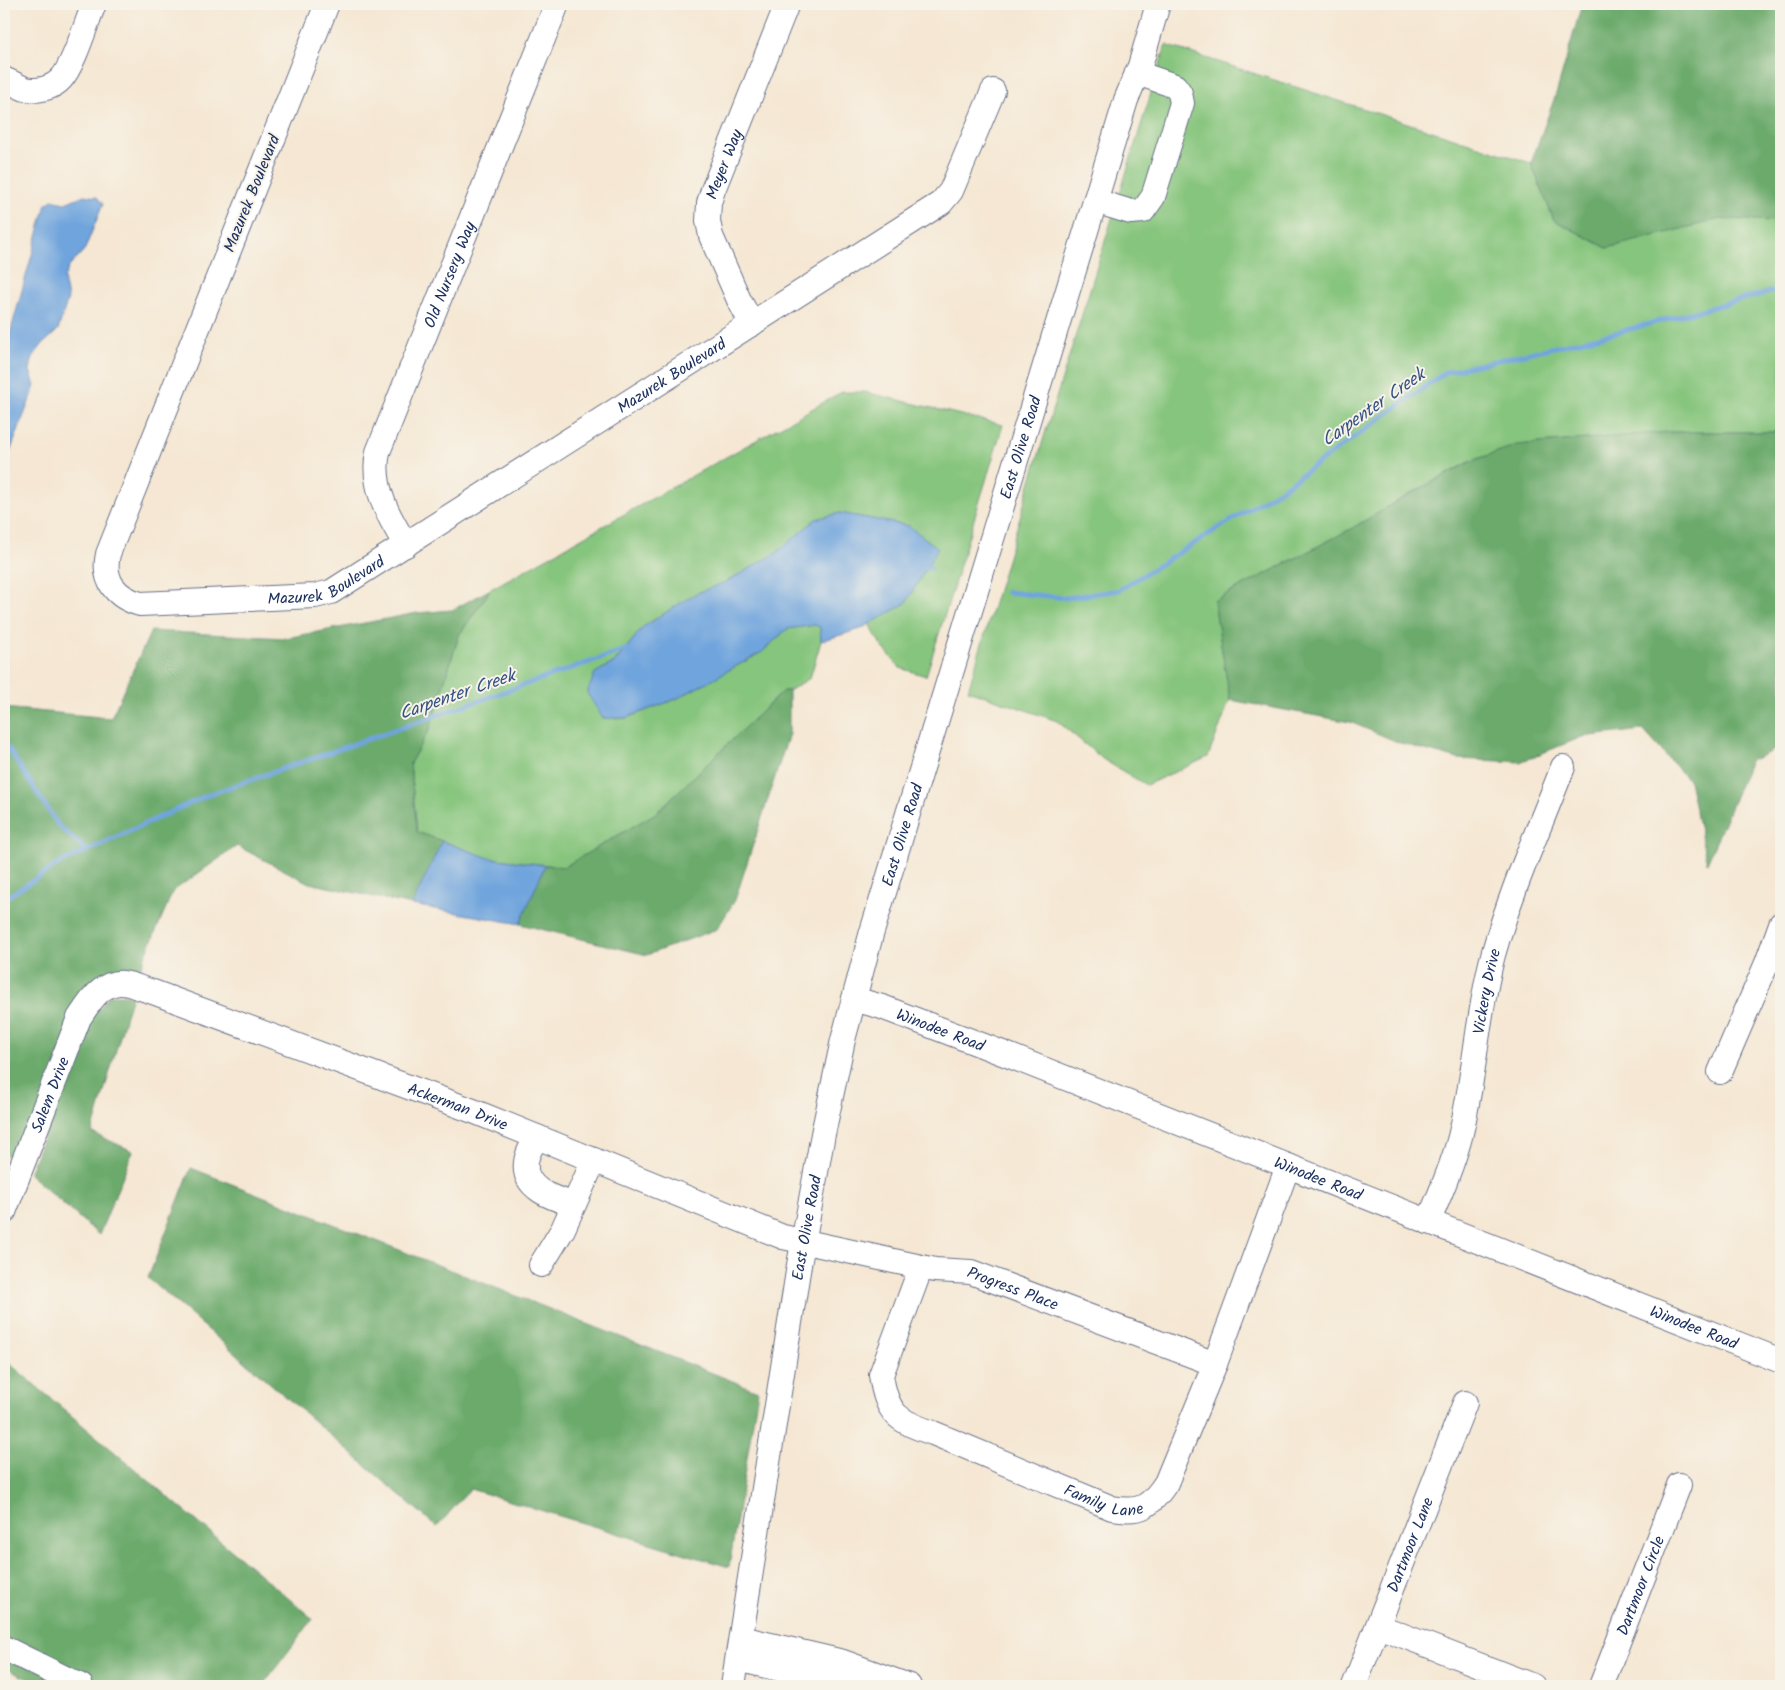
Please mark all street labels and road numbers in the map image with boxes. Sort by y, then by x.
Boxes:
street label: Meyer Way [700,125,750,203]
street label: Mazurek Boulevard [217,130,288,256]
street label: Old Nursery Way [418,217,483,332]
street label: Mazurek Boulevard [613,332,732,420]
street label: East Olive Road [994,392,1049,502]
street label: Mazurek Boulevard [267,549,391,612]
street label: East Olive Road [876,780,931,890]
street label: Vickery Drive [1467,946,1508,1036]
street label: Winodee Road [892,1003,989,1059]
street label: Salem Drive [25,1053,77,1137]
street label: Ackerman Drive [404,1077,511,1138]
street label: Winodee Road [1270,1151,1367,1209]
street label: East Olive Road [786,1172,829,1282]
street label: Progress Place [963,1261,1062,1318]
street label: Winodee Road [1646,1299,1742,1357]
street label: Family Lane [1060,1478,1147,1524]
street label: Dartmoor Lane [1381,1494,1441,1596]
street label: Dartmoor Circle [1611,1532,1672,1639]

